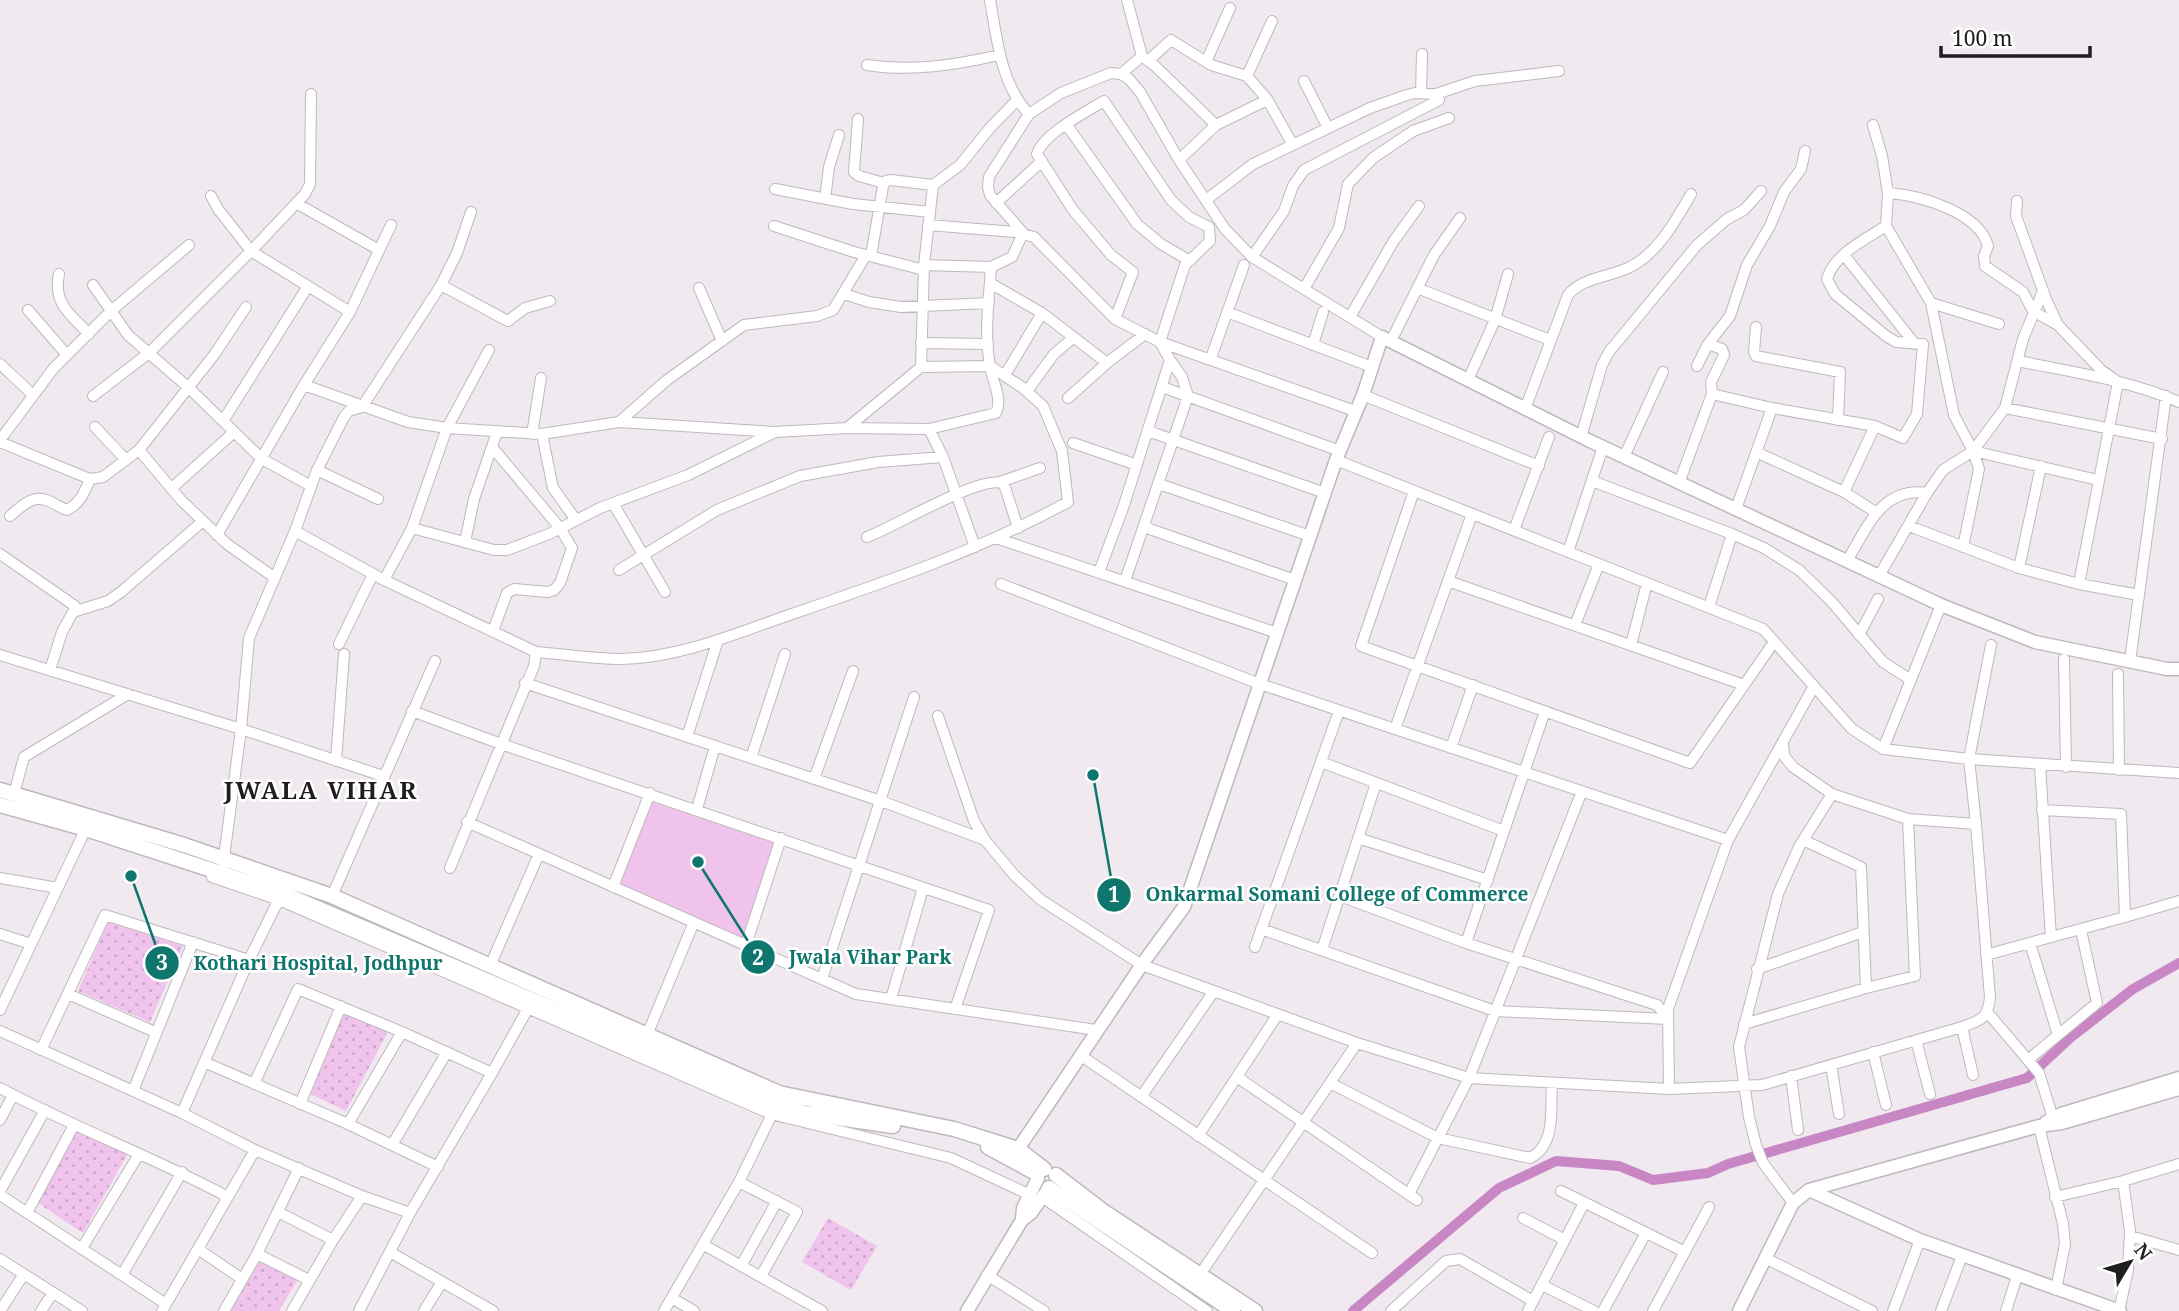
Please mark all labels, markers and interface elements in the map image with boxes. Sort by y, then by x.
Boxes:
scale bar [1941,14,2090,58]
text: 100 m [1952,24,2013,52]
district label: JWALA VIHAR [223,773,418,806]
callout: Onkarmal Somani College of Commerce [1097,875,1542,915]
text: 1 [1108,880,1120,908]
text: Onkarmal Somani College of Commerce [1146,881,1529,907]
callout: Jwala Vihar Park [740,937,966,977]
callout: Kothari Hospital, Jodhpur [145,943,457,983]
text: 2 [752,943,764,971]
text: Jwala Vihar Park [788,944,952,970]
text: 3 [156,948,168,976]
text: Kothari Hospital, Jodhpur [193,950,443,976]
north arrow [2095,1227,2165,1297]
text: N [2129,1238,2158,1265]

